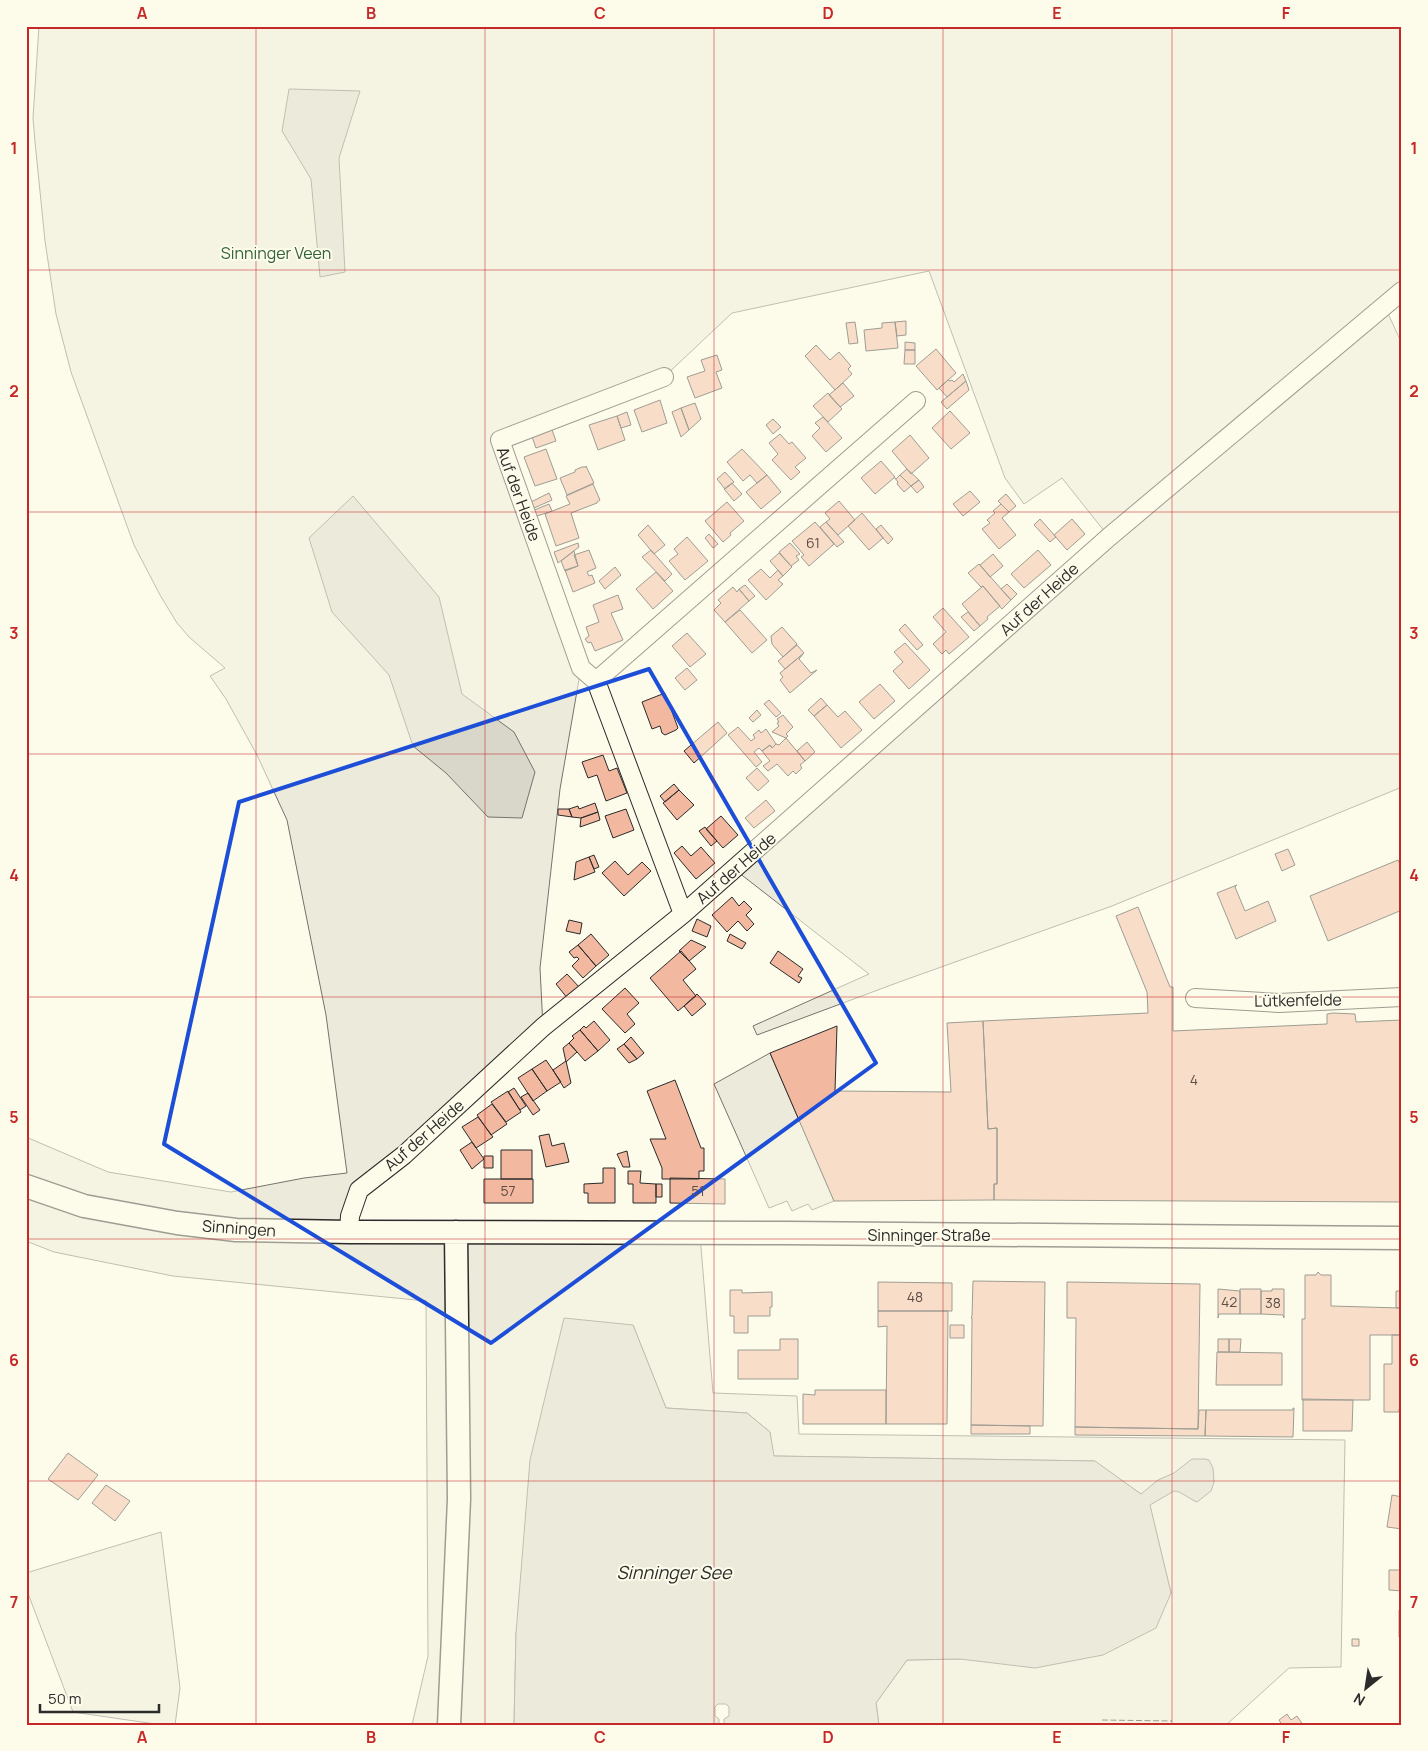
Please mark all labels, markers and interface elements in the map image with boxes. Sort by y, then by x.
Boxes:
text: A [137,2,148,24]
text: B [366,2,376,24]
text: C [594,2,606,24]
text: D [822,2,834,24]
text: E [1052,2,1062,24]
text: F [1282,2,1291,24]
text: 1 [10,137,18,159]
text: 1 [1410,137,1418,159]
park label: Sinninger Veen [221,242,331,264]
text: 2 [9,380,19,402]
text: 2 [1409,380,1419,402]
street label: Auf der Heide [492,444,546,544]
house number: 61 [806,533,820,552]
street label: Auf der Heide [995,558,1083,640]
text: 3 [9,622,19,644]
text: 3 [1409,622,1419,644]
street label: Auf der Heide [691,827,781,909]
text: 4 [9,864,19,886]
text: 4 [1409,864,1419,886]
street label: Lütkenfelde [1254,988,1342,1012]
house number: 4 [1190,1070,1198,1089]
street label: Auf der Heide [379,1094,469,1176]
text: 5 [9,1106,19,1128]
text: 5 [1409,1106,1419,1128]
house number: 57 [500,1181,516,1200]
house number: 51 [691,1181,705,1200]
street label: Sinningen [201,1214,277,1242]
street label: Sinninger Straße [867,1224,991,1246]
house number: 48 [907,1287,923,1306]
house number: 42 [1221,1292,1237,1311]
house number: 38 [1265,1293,1281,1312]
text: 6 [9,1349,19,1371]
text: 6 [1409,1349,1419,1371]
water label: Sinninger See [617,1560,733,1584]
text: 7 [10,1591,18,1613]
text: 7 [1410,1591,1418,1613]
north arrow [1340,1664,1390,1714]
scale bar [40,1681,159,1713]
text: 50 m [48,1688,82,1709]
text: N [1350,1689,1368,1710]
text: A [137,1726,148,1748]
text: B [366,1726,376,1748]
text: C [594,1726,606,1748]
text: D [822,1726,834,1748]
text: E [1052,1726,1062,1748]
text: F [1282,1726,1291,1748]

